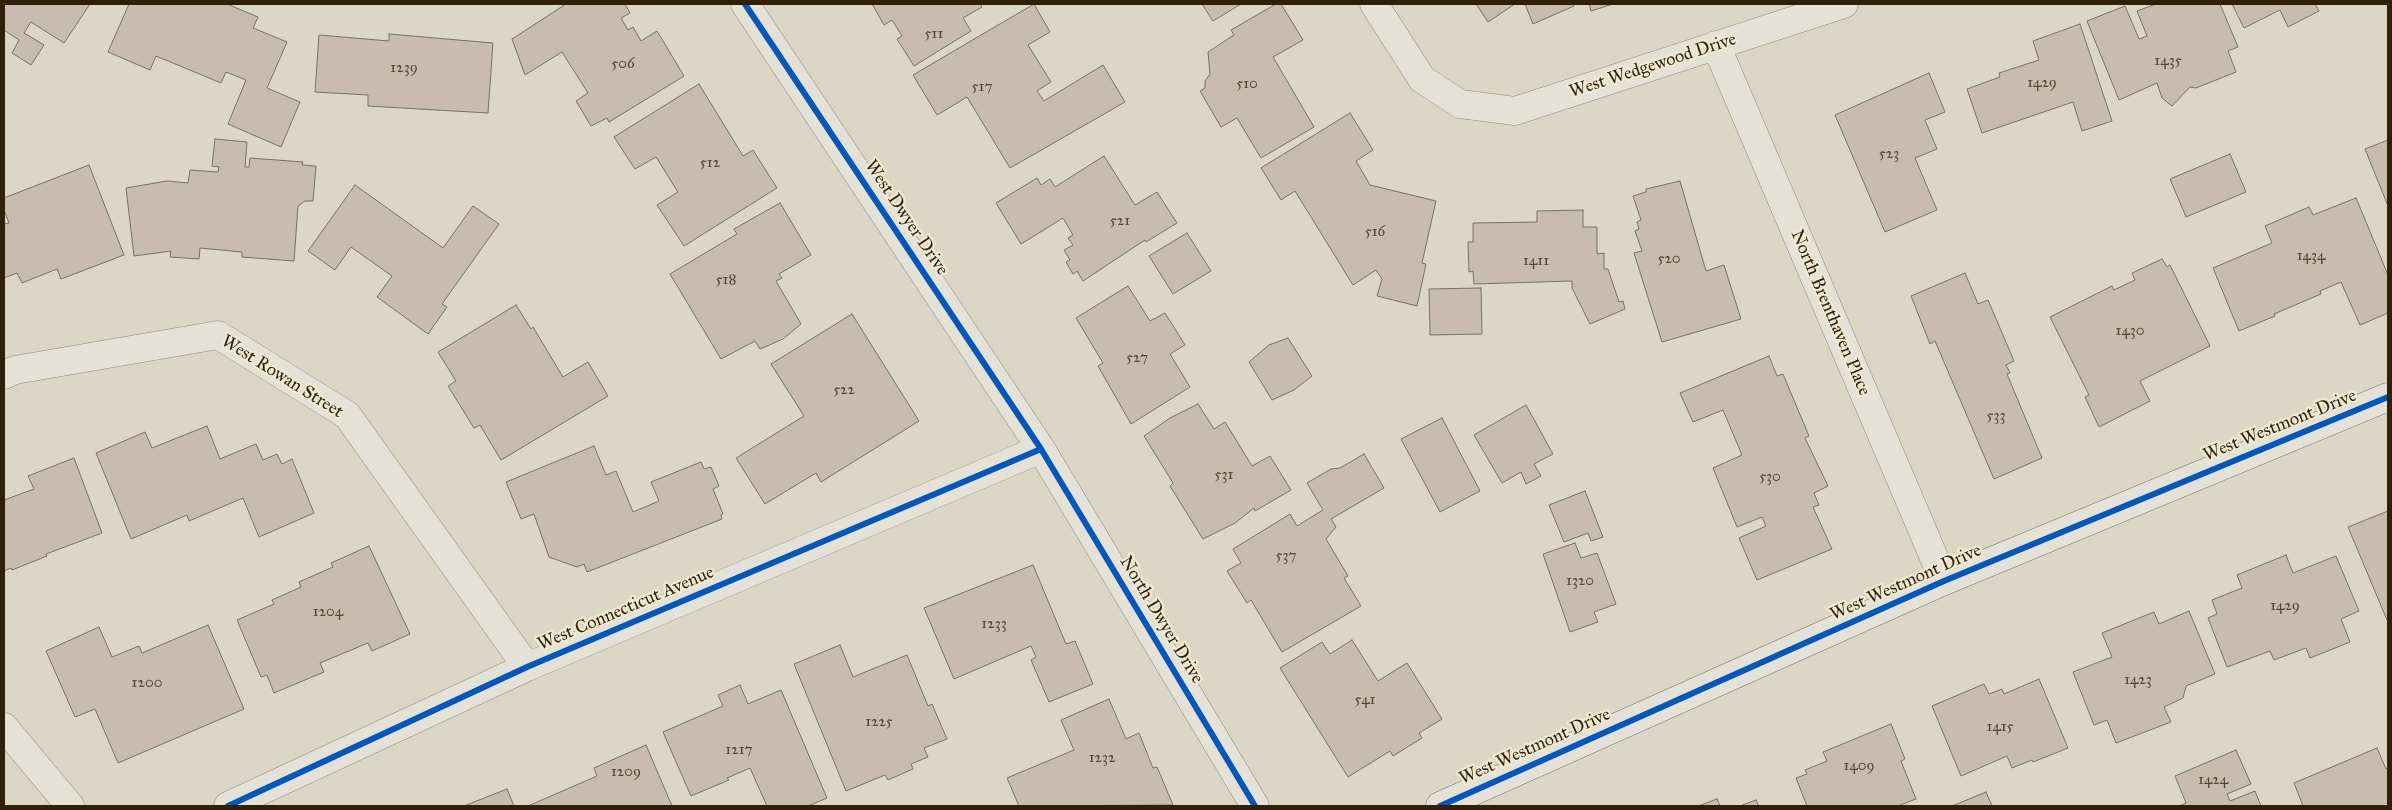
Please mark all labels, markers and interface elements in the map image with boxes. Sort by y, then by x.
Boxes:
house number: 511 [925,25,943,43]
street label: West Wedgewood Drive [1567,29,1739,103]
house number: 1435 [2154,52,2182,70]
house number: 506 [611,55,635,73]
house number: 1239 [390,59,418,77]
house number: 1429 [2027,74,2057,92]
house number: 510 [1236,75,1258,93]
house number: 517 [972,78,992,96]
house number: 523 [1879,145,1899,163]
house number: 512 [700,154,720,172]
street label: West Dwyer Drive [859,156,953,280]
house number: 521 [1110,212,1130,230]
house number: 516 [1365,223,1385,241]
street label: North Brenthaven Place [1785,227,1875,399]
house number: 1434 [2297,247,2325,265]
house number: 520 [1657,250,1681,268]
house number: 1411 [1523,252,1549,270]
house number: 518 [716,271,736,289]
house number: 1430 [2115,322,2145,340]
street label: West Rowan Street [217,331,347,423]
house number: 527 [1126,349,1148,367]
house number: 522 [833,381,855,399]
street label: West Westmont Drive [2200,385,2360,467]
house number: 533 [1987,407,2005,425]
house number: 531 [1215,466,1233,484]
house number: 530 [1759,468,1781,486]
street label: West Westmont Drive [1827,540,1985,626]
house number: 537 [1276,547,1296,565]
street label: North Dwyer Drive [1114,552,1208,688]
street label: West Connecticut Avenue [535,562,717,656]
house number: 1320 [1566,572,1594,590]
house number: 1429 [2270,597,2300,615]
house number: 1204 [313,603,343,621]
house number: 1233 [981,615,1007,633]
house number: 1423 [2124,671,2152,689]
house number: 1200 [132,674,162,692]
house number: 541 [1355,691,1375,709]
street label: West Westmont Drive [1456,704,1614,790]
house number: 1225 [865,713,893,731]
house number: 1415 [1986,718,2014,736]
house number: 1217 [725,741,753,759]
house number: 1232 [1089,749,1115,767]
house number: 1409 [1843,757,1875,775]
house number: 1209 [611,763,641,781]
house number: 1424 [2198,771,2228,789]

